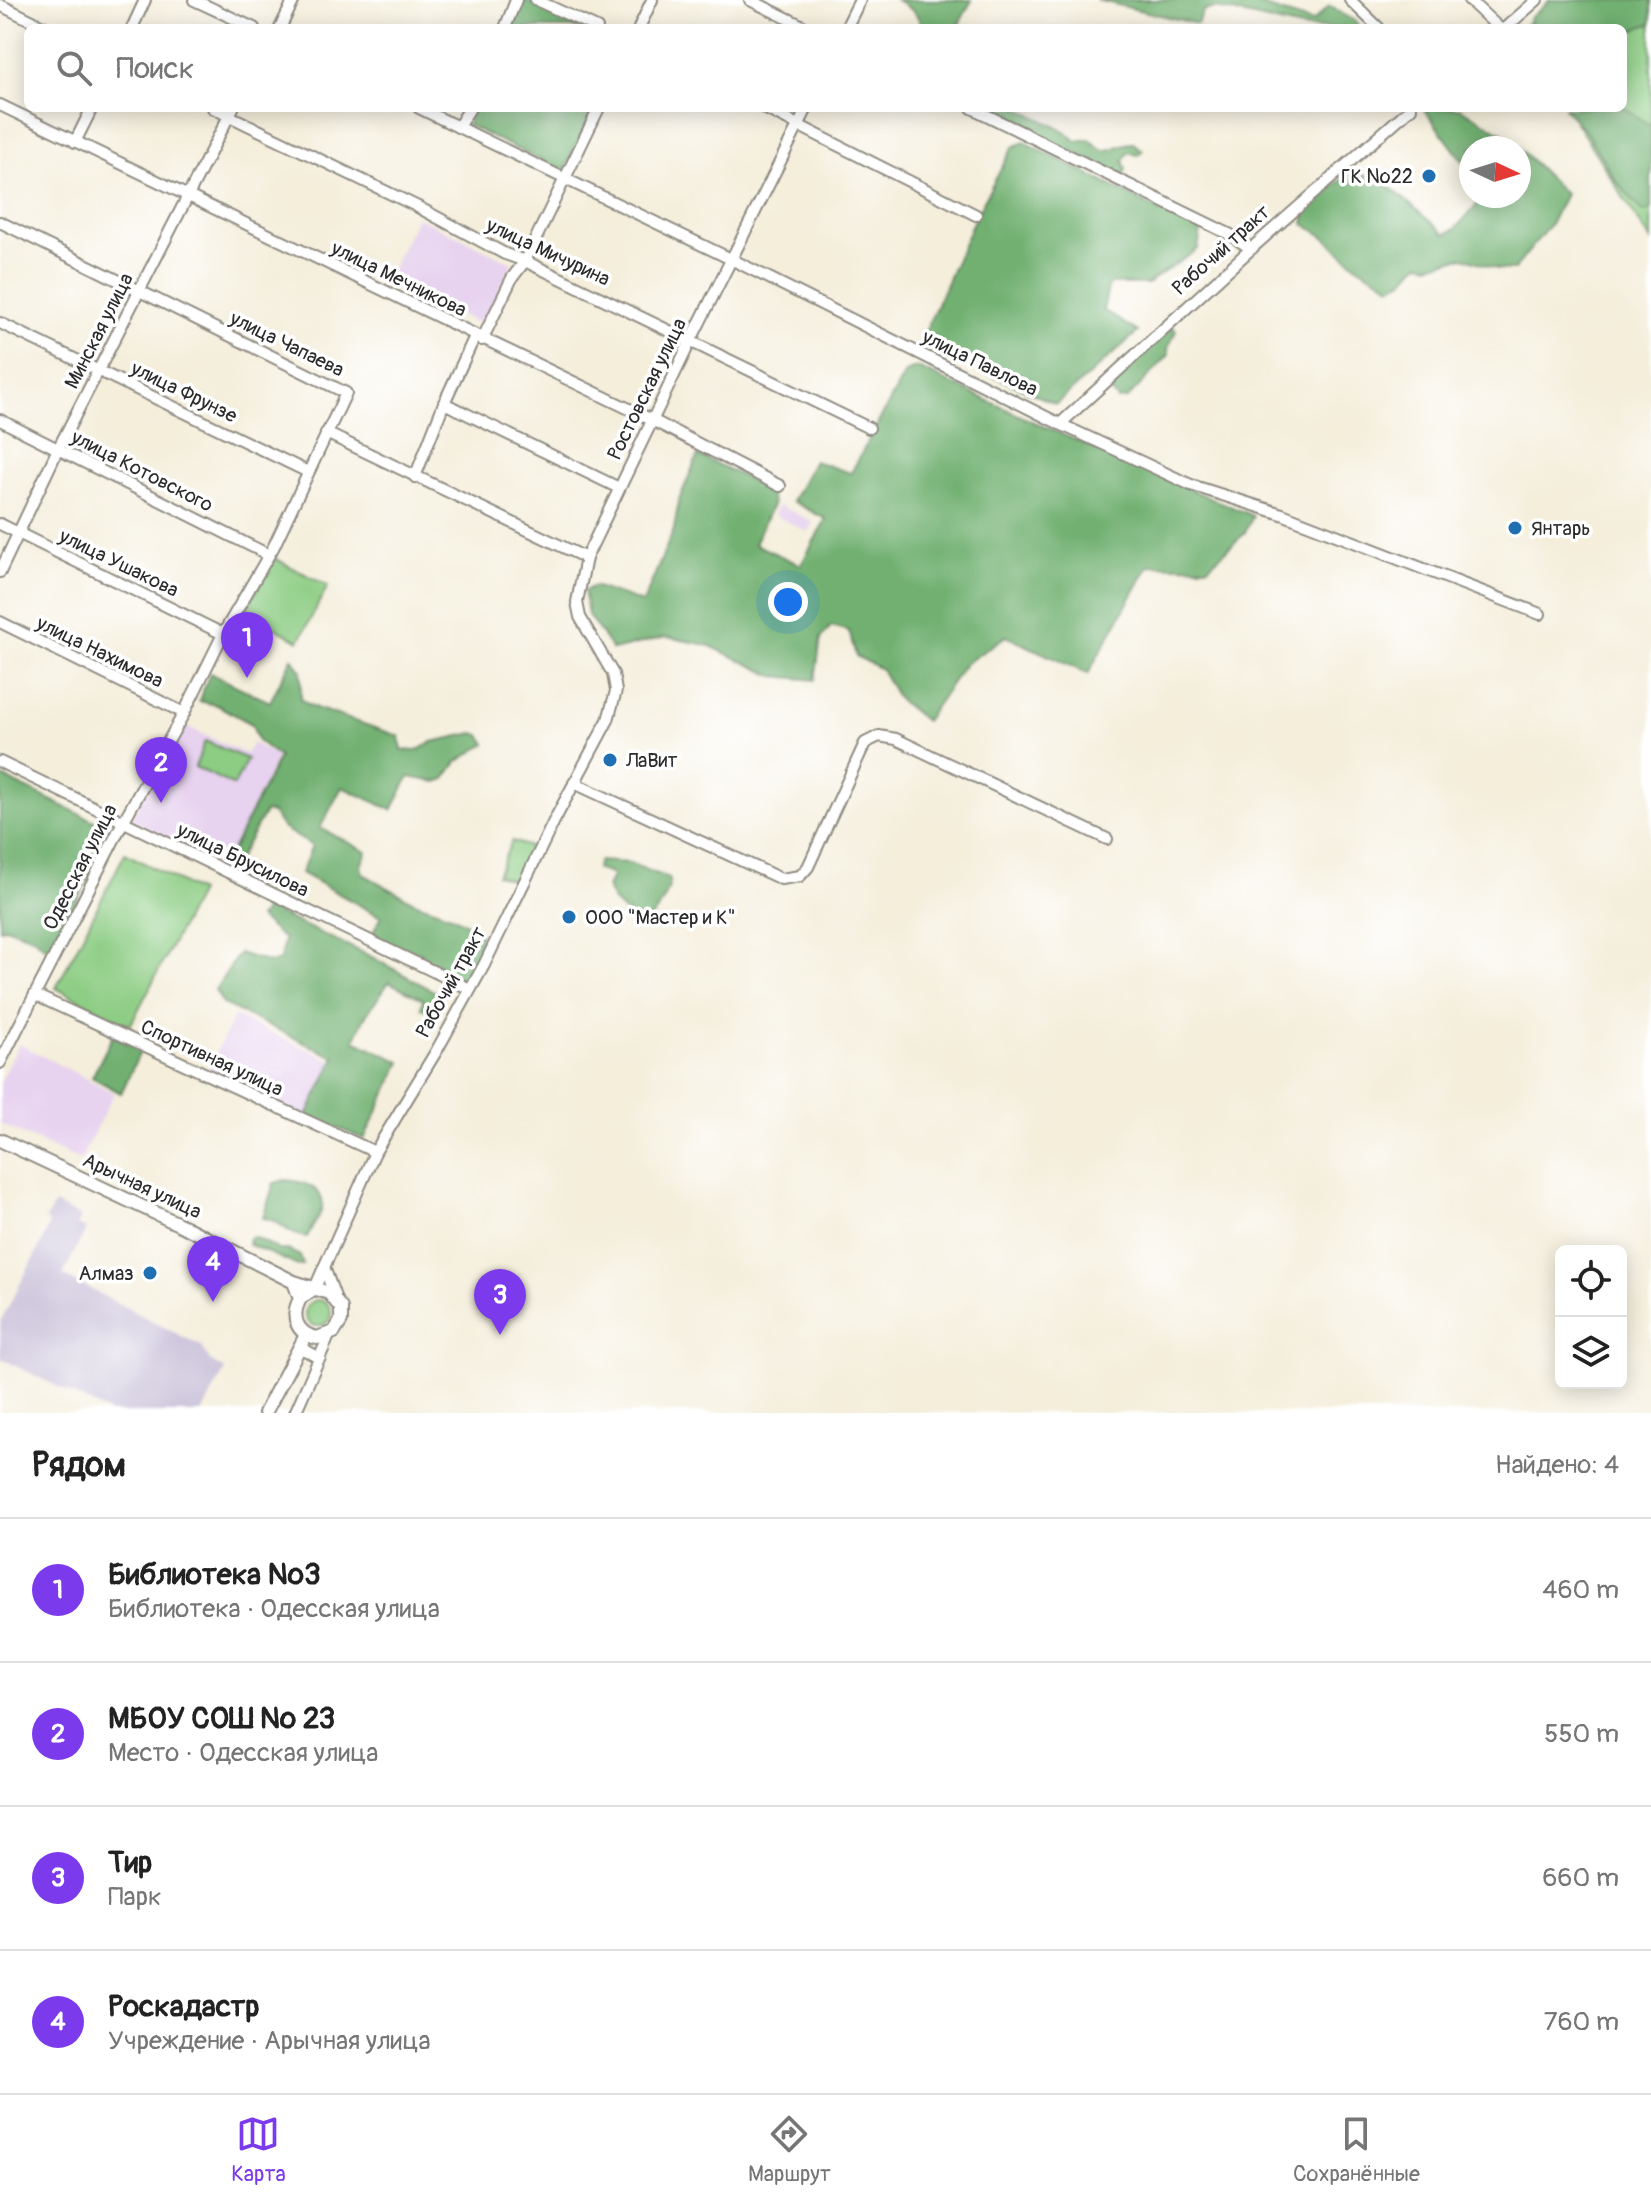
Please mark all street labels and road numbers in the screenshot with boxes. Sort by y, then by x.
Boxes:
street label: Рабочий тракт [1167,200,1275,300]
street label: улица Мичурина [481,212,614,292]
street label: улица Мечникова [326,235,471,323]
street label: Минская улица [59,269,139,393]
street label: улица Чапаева [225,305,348,382]
street label: Ростовская улица [602,314,692,464]
street label: улица Павлова [917,324,1042,402]
street label: улица Фрунзе [126,355,241,429]
street label: улица Котовского [66,424,217,518]
street label: улица Ушакова [54,523,183,603]
street label: улица Нахимова [32,610,168,693]
street label: Одесская улица [38,800,122,934]
street label: улица Брусилова [172,817,313,903]
street label: Рабочий тракт [410,922,492,1042]
street label: Спортивная улица [137,1014,287,1102]
street label: Арычная улица [79,1148,205,1224]

